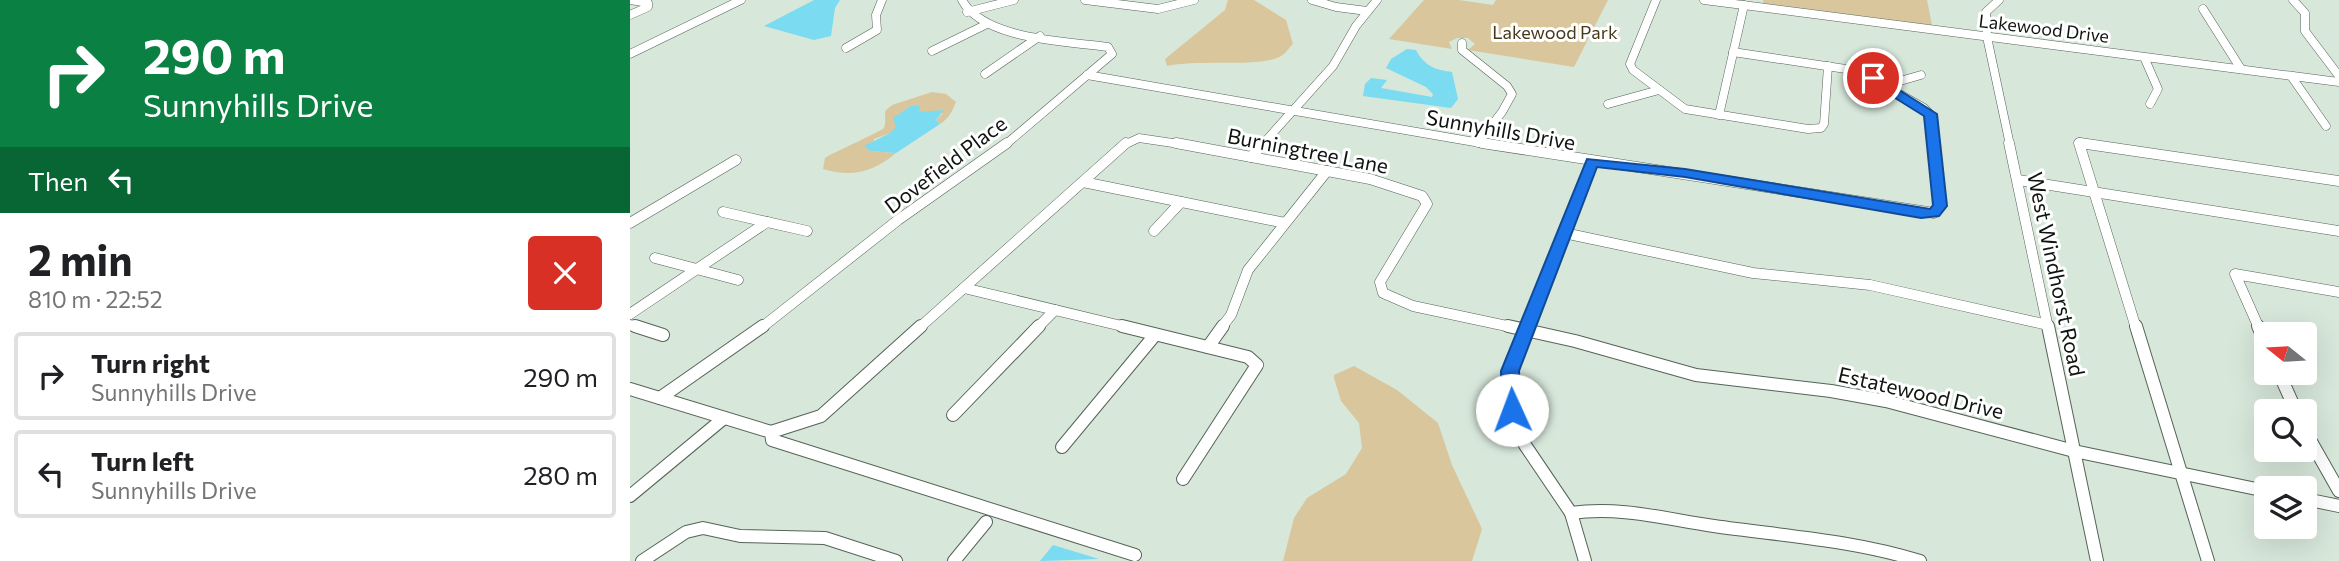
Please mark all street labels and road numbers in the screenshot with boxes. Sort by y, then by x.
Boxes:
street label: Lakewood Drive [1978,9,2110,47]
street label: Sunnyhills Drive [1424,104,1578,154]
street label: Dovefield Place [879,110,1011,218]
street label: Burningtree Lane [1225,122,1391,178]
street label: West Windhorst Road [2023,170,2091,378]
street label: Estatewood Drive [1836,361,2006,423]

